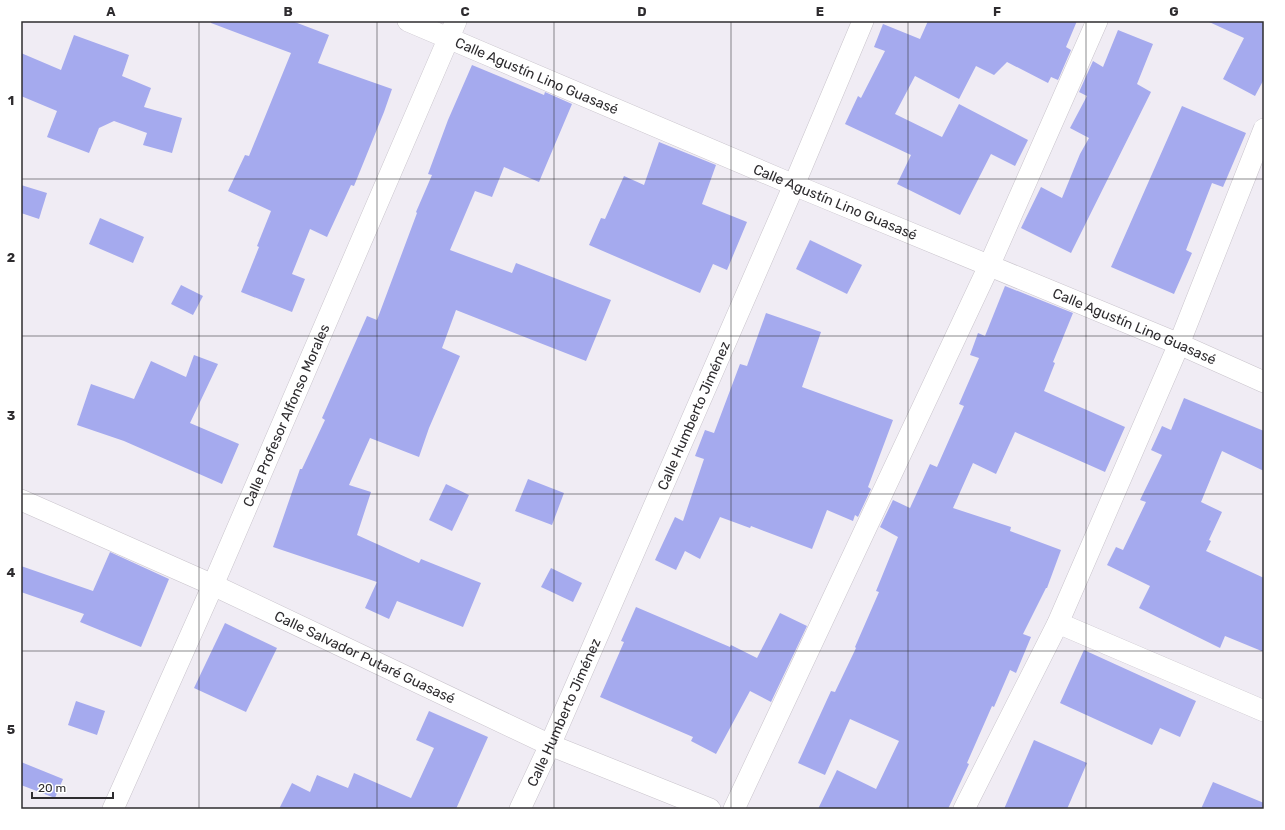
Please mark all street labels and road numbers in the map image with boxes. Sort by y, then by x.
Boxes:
street label: Calle Agustín Lino Guasasé [453,34,621,118]
street label: Calle Agustín Lino Guasasé [751,161,920,244]
street label: Calle Agustín Lino Guasasé [1050,285,1219,369]
street label: Calle Profesor Alfonso Morales [240,322,333,510]
street label: Calle Humberto Jiménez [654,339,734,493]
street label: Calle Salvador Putaré Guasasé [272,607,458,708]
street label: Calle Humberto Jiménez [524,636,604,790]

